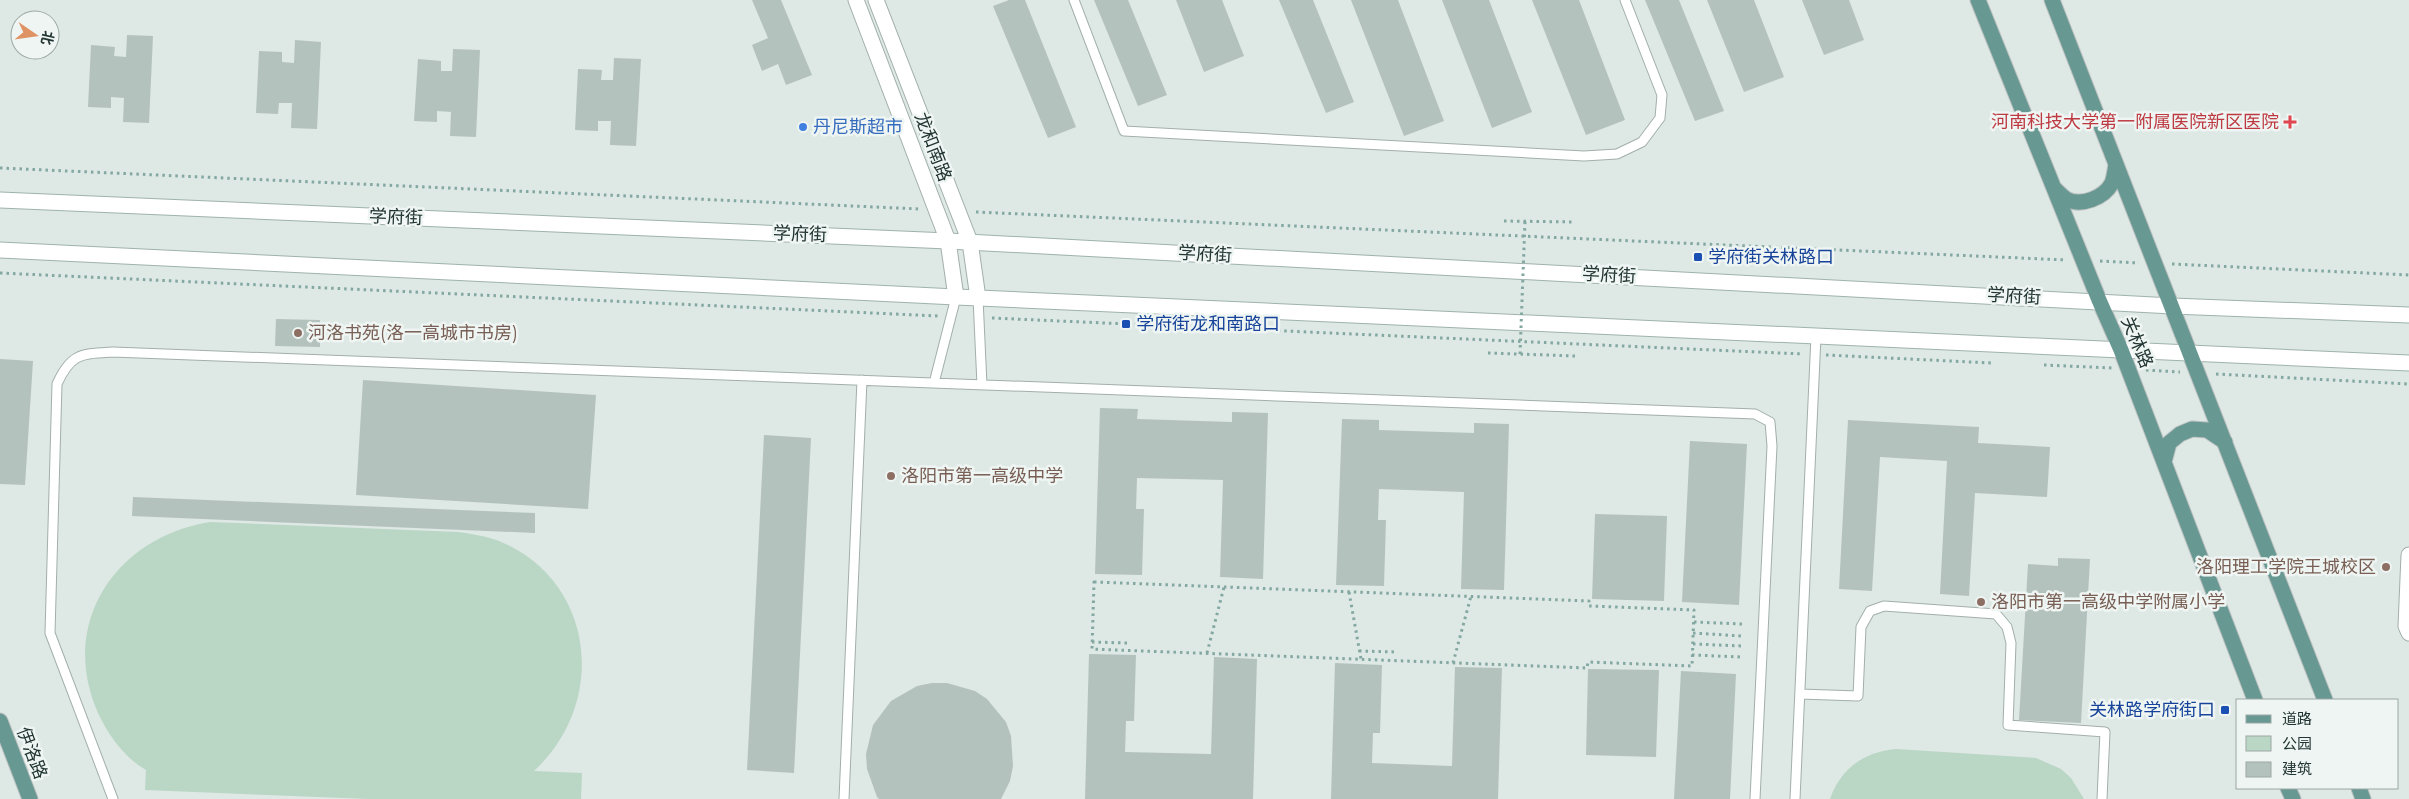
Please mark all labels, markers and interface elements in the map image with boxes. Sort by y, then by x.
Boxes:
north arrow [10,10,60,60]
text: 北 [37,29,58,47]
street label: 龙和南路 [910,109,956,185]
place label: 河南科技大学第一附属医院新区医院 [1991,111,2279,133]
marker: 河南科技大学第一附属医院新区医院 [2283,115,2297,129]
place label: 丹尼斯超市 [813,116,903,138]
marker: 丹尼斯超市 [797,121,809,133]
street label: 学府街 [369,205,423,229]
street label: 学府街 [773,222,827,246]
street label: 学府街 [1177,242,1233,266]
place label: 学府街关林路口 [1708,246,1834,268]
marker: 学府街关林路口 [1692,251,1704,263]
street label: 学府街 [1581,263,1637,287]
street label: 学府街 [1986,284,2042,308]
place label: 学府街龙和南路口 [1136,313,1280,335]
street label: 关林路 [2116,313,2158,371]
marker: 学府街龙和南路口 [1120,318,1132,330]
place label: 河洛书苑(洛一高城市书房) [308,322,518,344]
marker: 河洛书苑(洛一高城市书房) [292,327,304,339]
place label: 洛阳市第一高级中学 [901,465,1063,487]
marker: 洛阳市第一高级中学 [885,470,897,482]
place label: 洛阳理工学院王城校区 [2196,556,2376,578]
marker: 洛阳理工学院王城校区 [2380,561,2392,573]
place label: 洛阳市第一高级中学附属小学 [1991,591,2225,613]
marker: 洛阳市第一高级中学附属小学 [1975,596,1987,608]
place label: 关林路学府街口 [2089,699,2215,721]
legend [2236,699,2399,789]
marker: 关林路学府街口 [2219,704,2231,716]
text: 道路 [2282,709,2312,728]
street label: 伊洛路 [12,724,52,782]
text: 公园 [2282,734,2312,753]
text: 建筑 [2282,759,2312,778]

